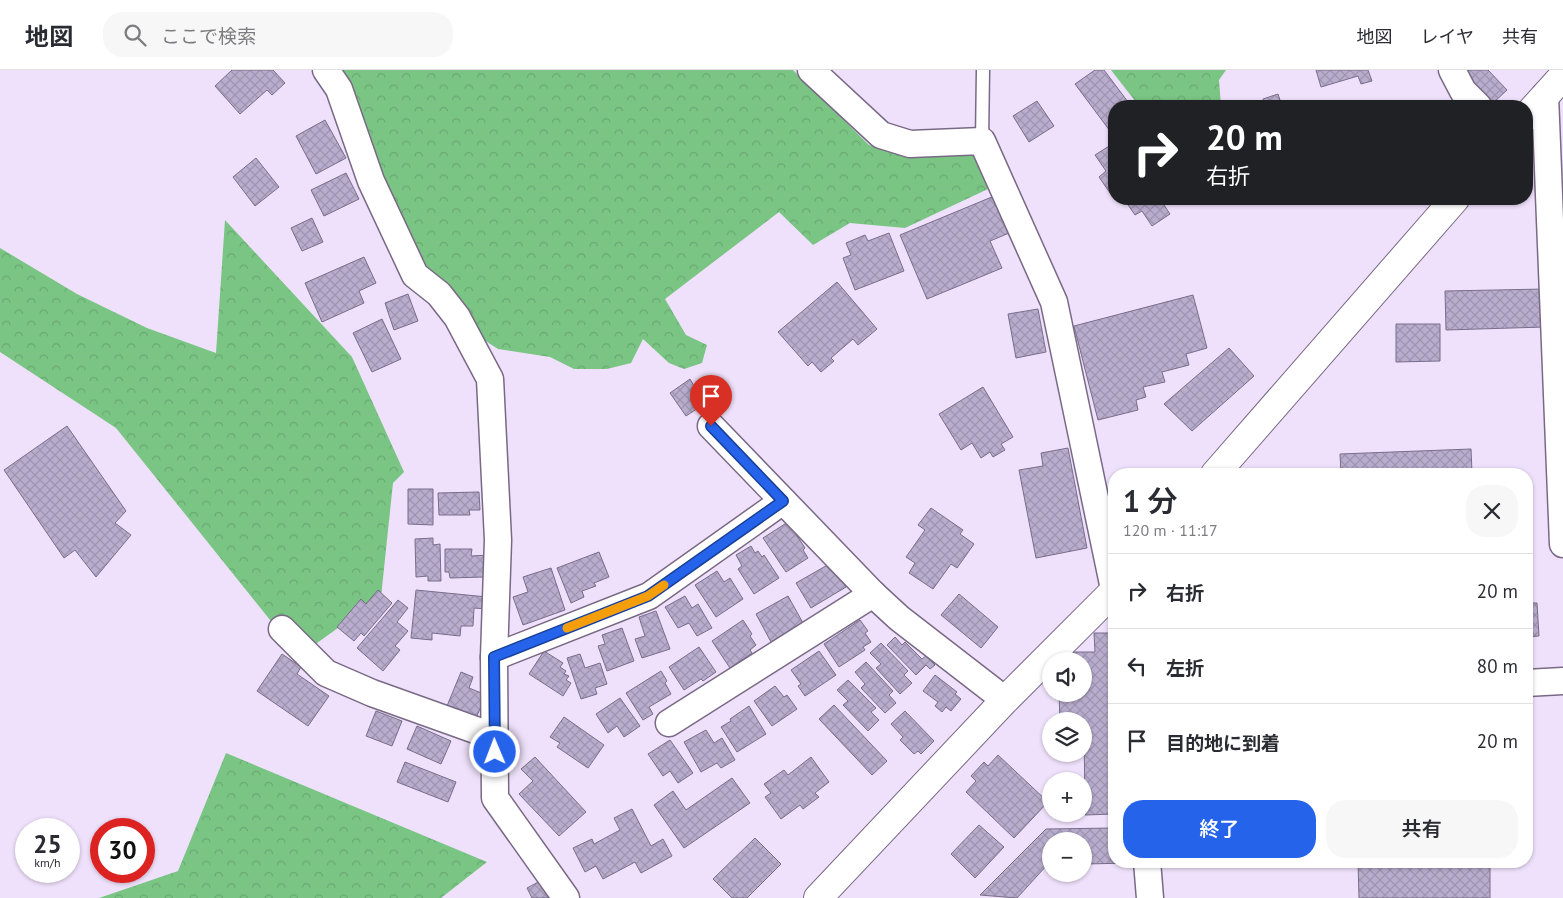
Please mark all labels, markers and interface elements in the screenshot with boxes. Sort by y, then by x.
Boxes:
search box [103,12,453,57]
text: 地図 [25,21,73,52]
icon: search [121,21,149,49]
text: ここで検索 [161,24,256,48]
text: 地図 [1357,25,1393,48]
text: レイヤ [1421,25,1474,48]
text: 共有 [1502,25,1538,48]
text: 20 m [1206,114,1283,160]
icon: right [1123,120,1188,185]
text: 右折 [1206,162,1250,190]
pin [690,375,732,426]
icon: arrive [697,382,725,410]
text: 1 分 [1123,481,1178,520]
button: close [1466,485,1518,537]
text: 120 m · 11:17 [1123,520,1218,540]
icon: right [1123,577,1151,605]
text: 20 m [1477,579,1518,603]
text: 右折 [1166,581,1204,605]
map controls [1042,652,1092,882]
button: sound [1042,652,1092,702]
icon: left [1123,652,1151,680]
text: 80 m [1477,654,1518,678]
text: 左折 [1166,656,1204,680]
button: layers [1042,712,1092,762]
position arrow [468,725,520,777]
icon: arrive [1123,727,1151,755]
text: 20 m [1477,729,1518,753]
text: 目的地に到着 [1166,731,1280,755]
button: + [1042,772,1092,822]
button: 終了 [1123,800,1316,858]
button: 共有 [1326,800,1518,858]
speed limit sign: 30 [90,818,155,883]
text: 25 [33,828,62,860]
button: − [1042,832,1092,882]
text: km/h [34,855,61,870]

